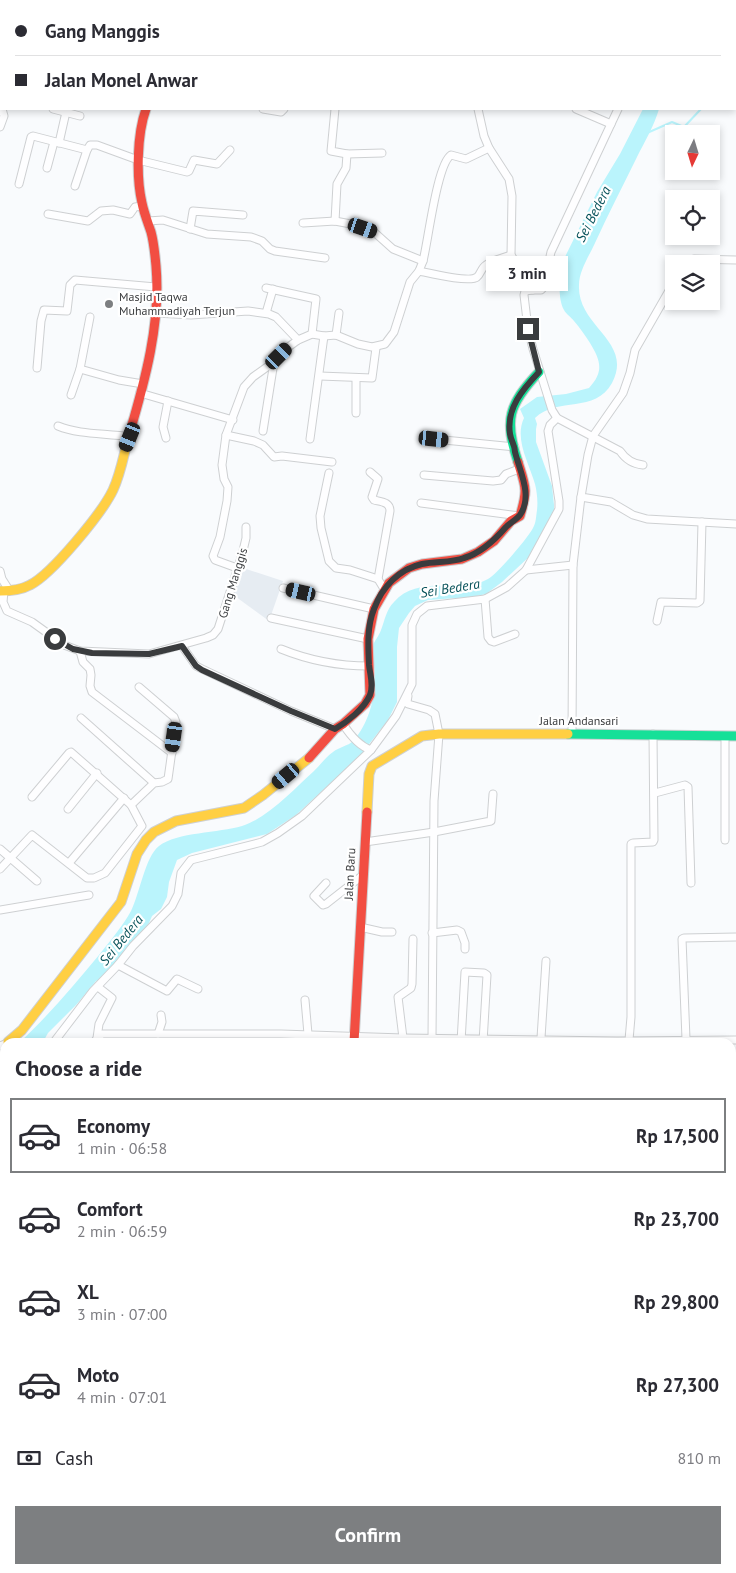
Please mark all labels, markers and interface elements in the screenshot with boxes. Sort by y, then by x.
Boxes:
text: Gang Manggis [45,19,160,43]
text: Jalan Monel Anwar [45,68,198,92]
north arrow [665,125,720,180]
map controls [665,125,720,310]
water label: Sei Bedera [571,183,615,245]
button: locate [665,190,720,245]
car [346,216,379,240]
button: layers [665,255,720,310]
callout: 3 min [487,256,569,292]
text: 3 min [507,263,547,283]
place label: Masjid Taqwa Muhammadiyah Terjun [119,289,235,318]
marker: Masjid Taqwa Muhammadiyah Terjun [103,298,115,310]
route end [517,318,539,340]
car [263,340,294,372]
car [117,420,142,454]
car [418,430,449,448]
street label: Gang Manggis [215,546,250,620]
water label: Sei Bedera [419,574,481,602]
car [284,581,317,603]
route start [44,628,66,650]
street label: Jalan Andansari [538,713,619,728]
car [164,721,183,753]
car [269,761,302,791]
street label: Jalan Baru [341,848,358,901]
water label: Sei Bedera [95,911,147,969]
text: Choose a ride [15,1054,142,1082]
icon: car [17,1113,62,1158]
text: Economy [77,1114,150,1138]
text: Rp 17,500 [636,1124,719,1148]
text: 1 min · 06:58 [77,1138,167,1158]
icon: car [17,1196,62,1241]
text: Comfort [77,1197,143,1221]
text: Rp 23,700 [634,1207,719,1231]
text: 2 min · 06:59 [77,1221,167,1241]
icon: car [17,1279,62,1324]
text: XL [77,1280,99,1304]
text: Rp 29,800 [634,1290,719,1314]
text: 3 min · 07:00 [77,1304,167,1324]
icon: car [17,1362,62,1407]
text: Moto [77,1363,119,1387]
text: Rp 27,300 [636,1373,719,1397]
text: 4 min · 07:01 [77,1387,167,1407]
icon: cash [15,1444,43,1472]
text: Cash [55,1446,93,1470]
text: 810 m [678,1448,721,1468]
button: Confirm [15,1506,721,1564]

